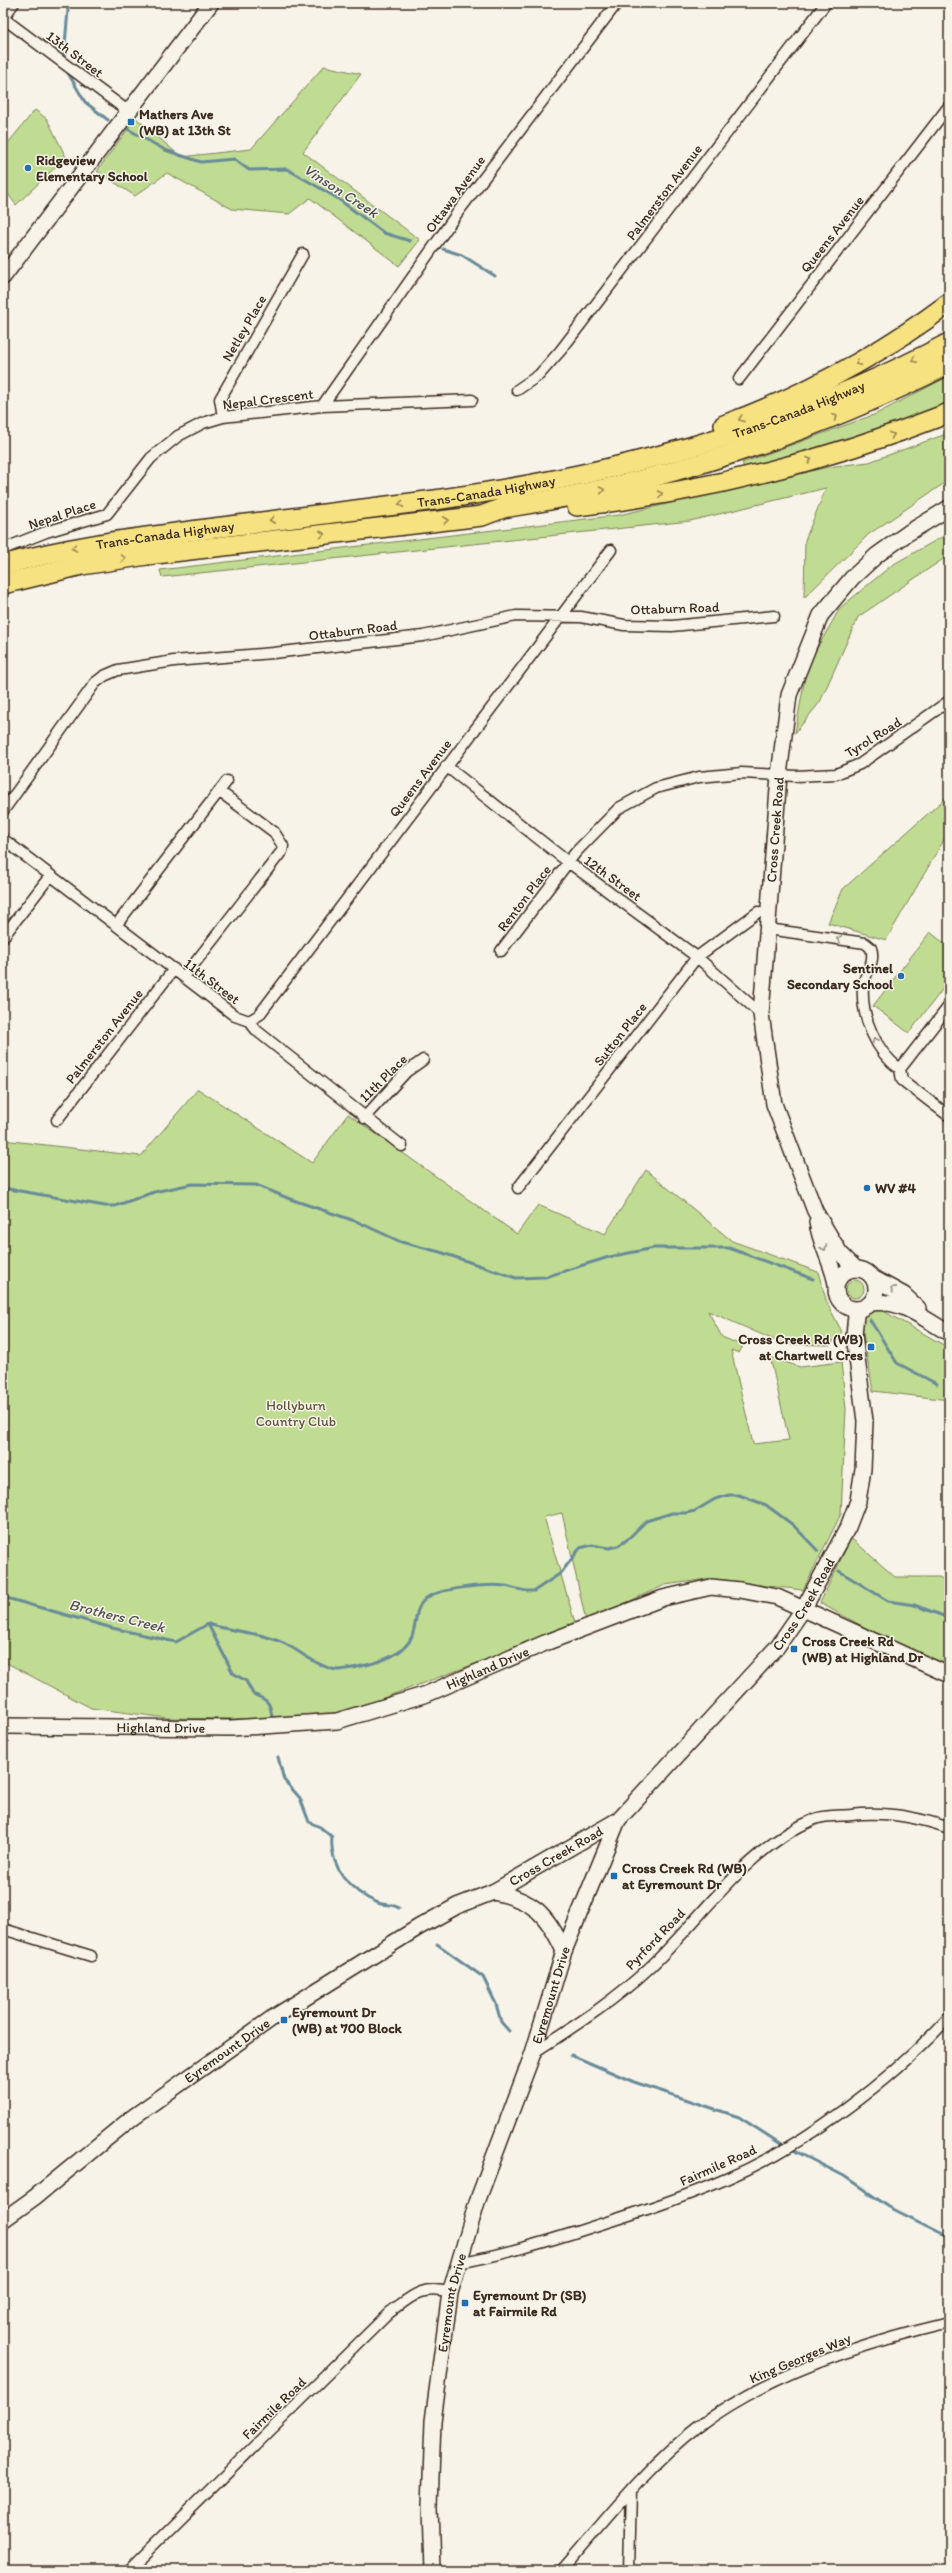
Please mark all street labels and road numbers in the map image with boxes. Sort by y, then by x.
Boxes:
street label: 13th Street [43,27,107,81]
street label: Palmerston Avenue [623,141,706,244]
street label: Ottawa Avenue [422,152,489,236]
street label: Queens Avenue [797,192,868,276]
street label: Netley Place [219,292,270,365]
street label: Trans-Canada Highway [731,377,868,442]
street label: Nepal Crescent [222,385,314,413]
street label: Trans-Canada Highway [416,472,557,511]
street label: Nepal Place [26,495,98,533]
street label: Trans-Canada Highway [95,517,236,553]
street label: Ottaburn Road [630,598,720,619]
street label: Ottaburn Road [308,617,399,644]
street label: Tyrol Road [842,713,905,761]
street label: Queens Avenue [386,736,455,821]
street label: Cross Creek Road [763,776,788,883]
street label: 12th Street [581,852,645,905]
street label: Renton Place [494,862,555,935]
street label: 11th Street [180,955,243,1008]
street label: Palmerston Avenue [62,985,147,1087]
street label: Sutton Place [590,999,651,1070]
street label: 11th Place [356,1051,411,1106]
street label: Cross Creek Road [769,1555,839,1654]
street label: Highland Drive [444,1643,532,1694]
street label: Highland Drive [117,1719,206,1737]
street label: Cross Creek Road [506,1822,607,1890]
street label: Pyrford Road [622,1905,689,1974]
street label: Eyremount Drive [528,1943,574,2046]
street label: Eyremount Drive [181,2014,273,2087]
street label: Fairmile Road [677,2141,760,2190]
street label: Eyremount Drive [434,2251,470,2353]
street label: King Georges Way [747,2329,854,2387]
street label: Fairmile Road [239,2373,310,2443]

